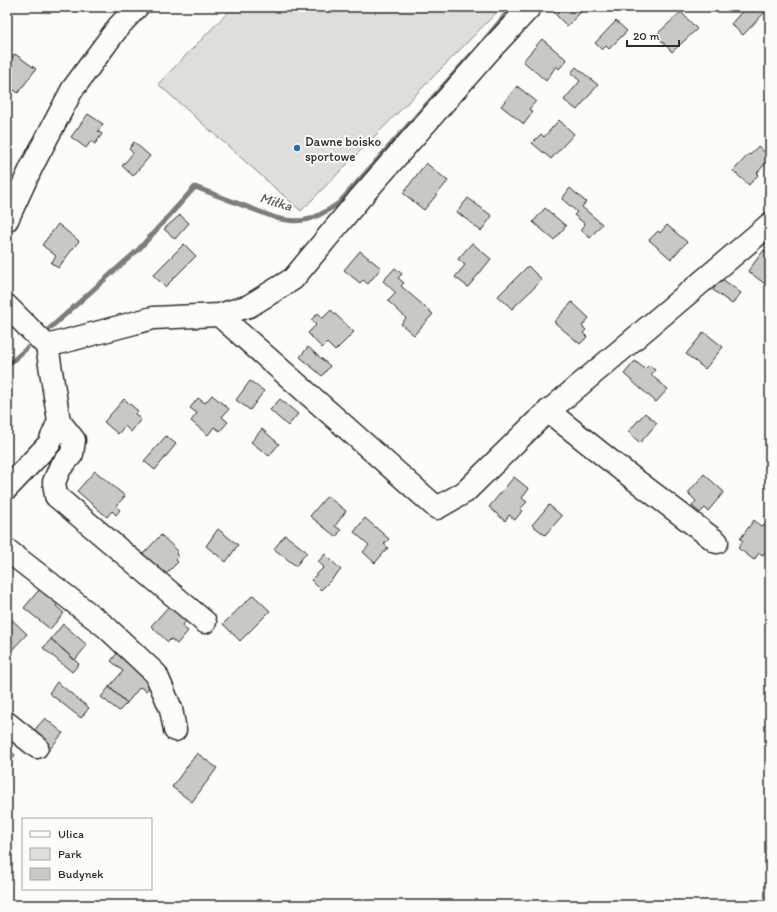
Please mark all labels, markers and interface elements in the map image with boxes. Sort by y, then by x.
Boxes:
scale bar [627,22,679,48]
text: 20 m [633,29,660,43]
place label: Dawne boisko sportowe [305,134,381,164]
marker: Dawne boisko sportowe [292,143,302,153]
water label: Miłka [258,189,295,215]
legend [22,818,152,890]
text: Ulica [58,827,84,841]
text: Park [58,847,82,861]
text: Budynek [58,867,104,881]

